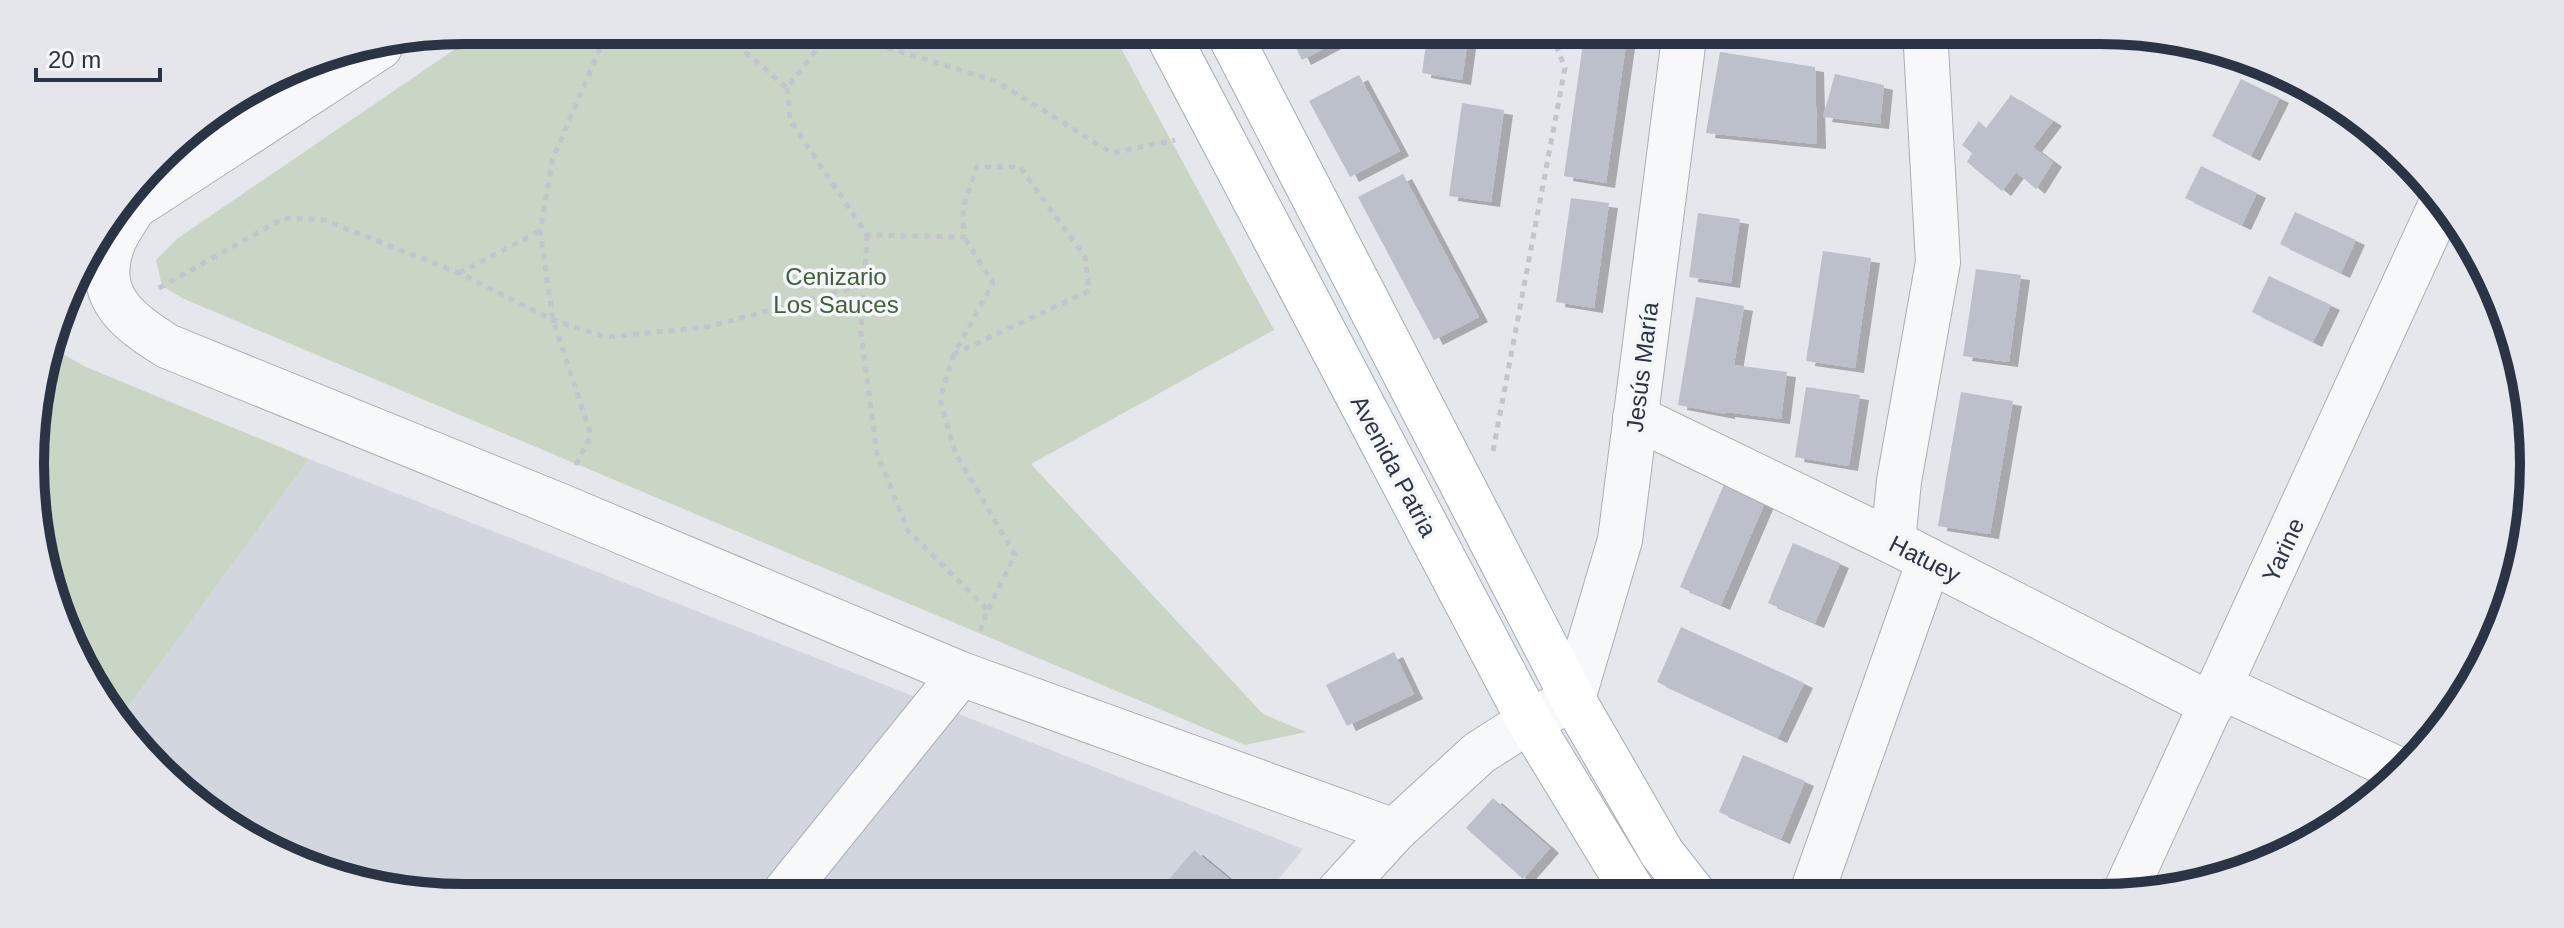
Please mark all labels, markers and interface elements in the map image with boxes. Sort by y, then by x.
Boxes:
scale bar [36,32,160,82]
text: 20 m [48,46,101,73]
park label: Cenizario Los Sauces [773,263,899,318]
street label: Jesús María [1621,300,1663,434]
street label: Avenida Patria [1346,391,1443,542]
street label: Yarine [2256,514,2310,586]
street label: Hatuey [1885,530,1965,588]

